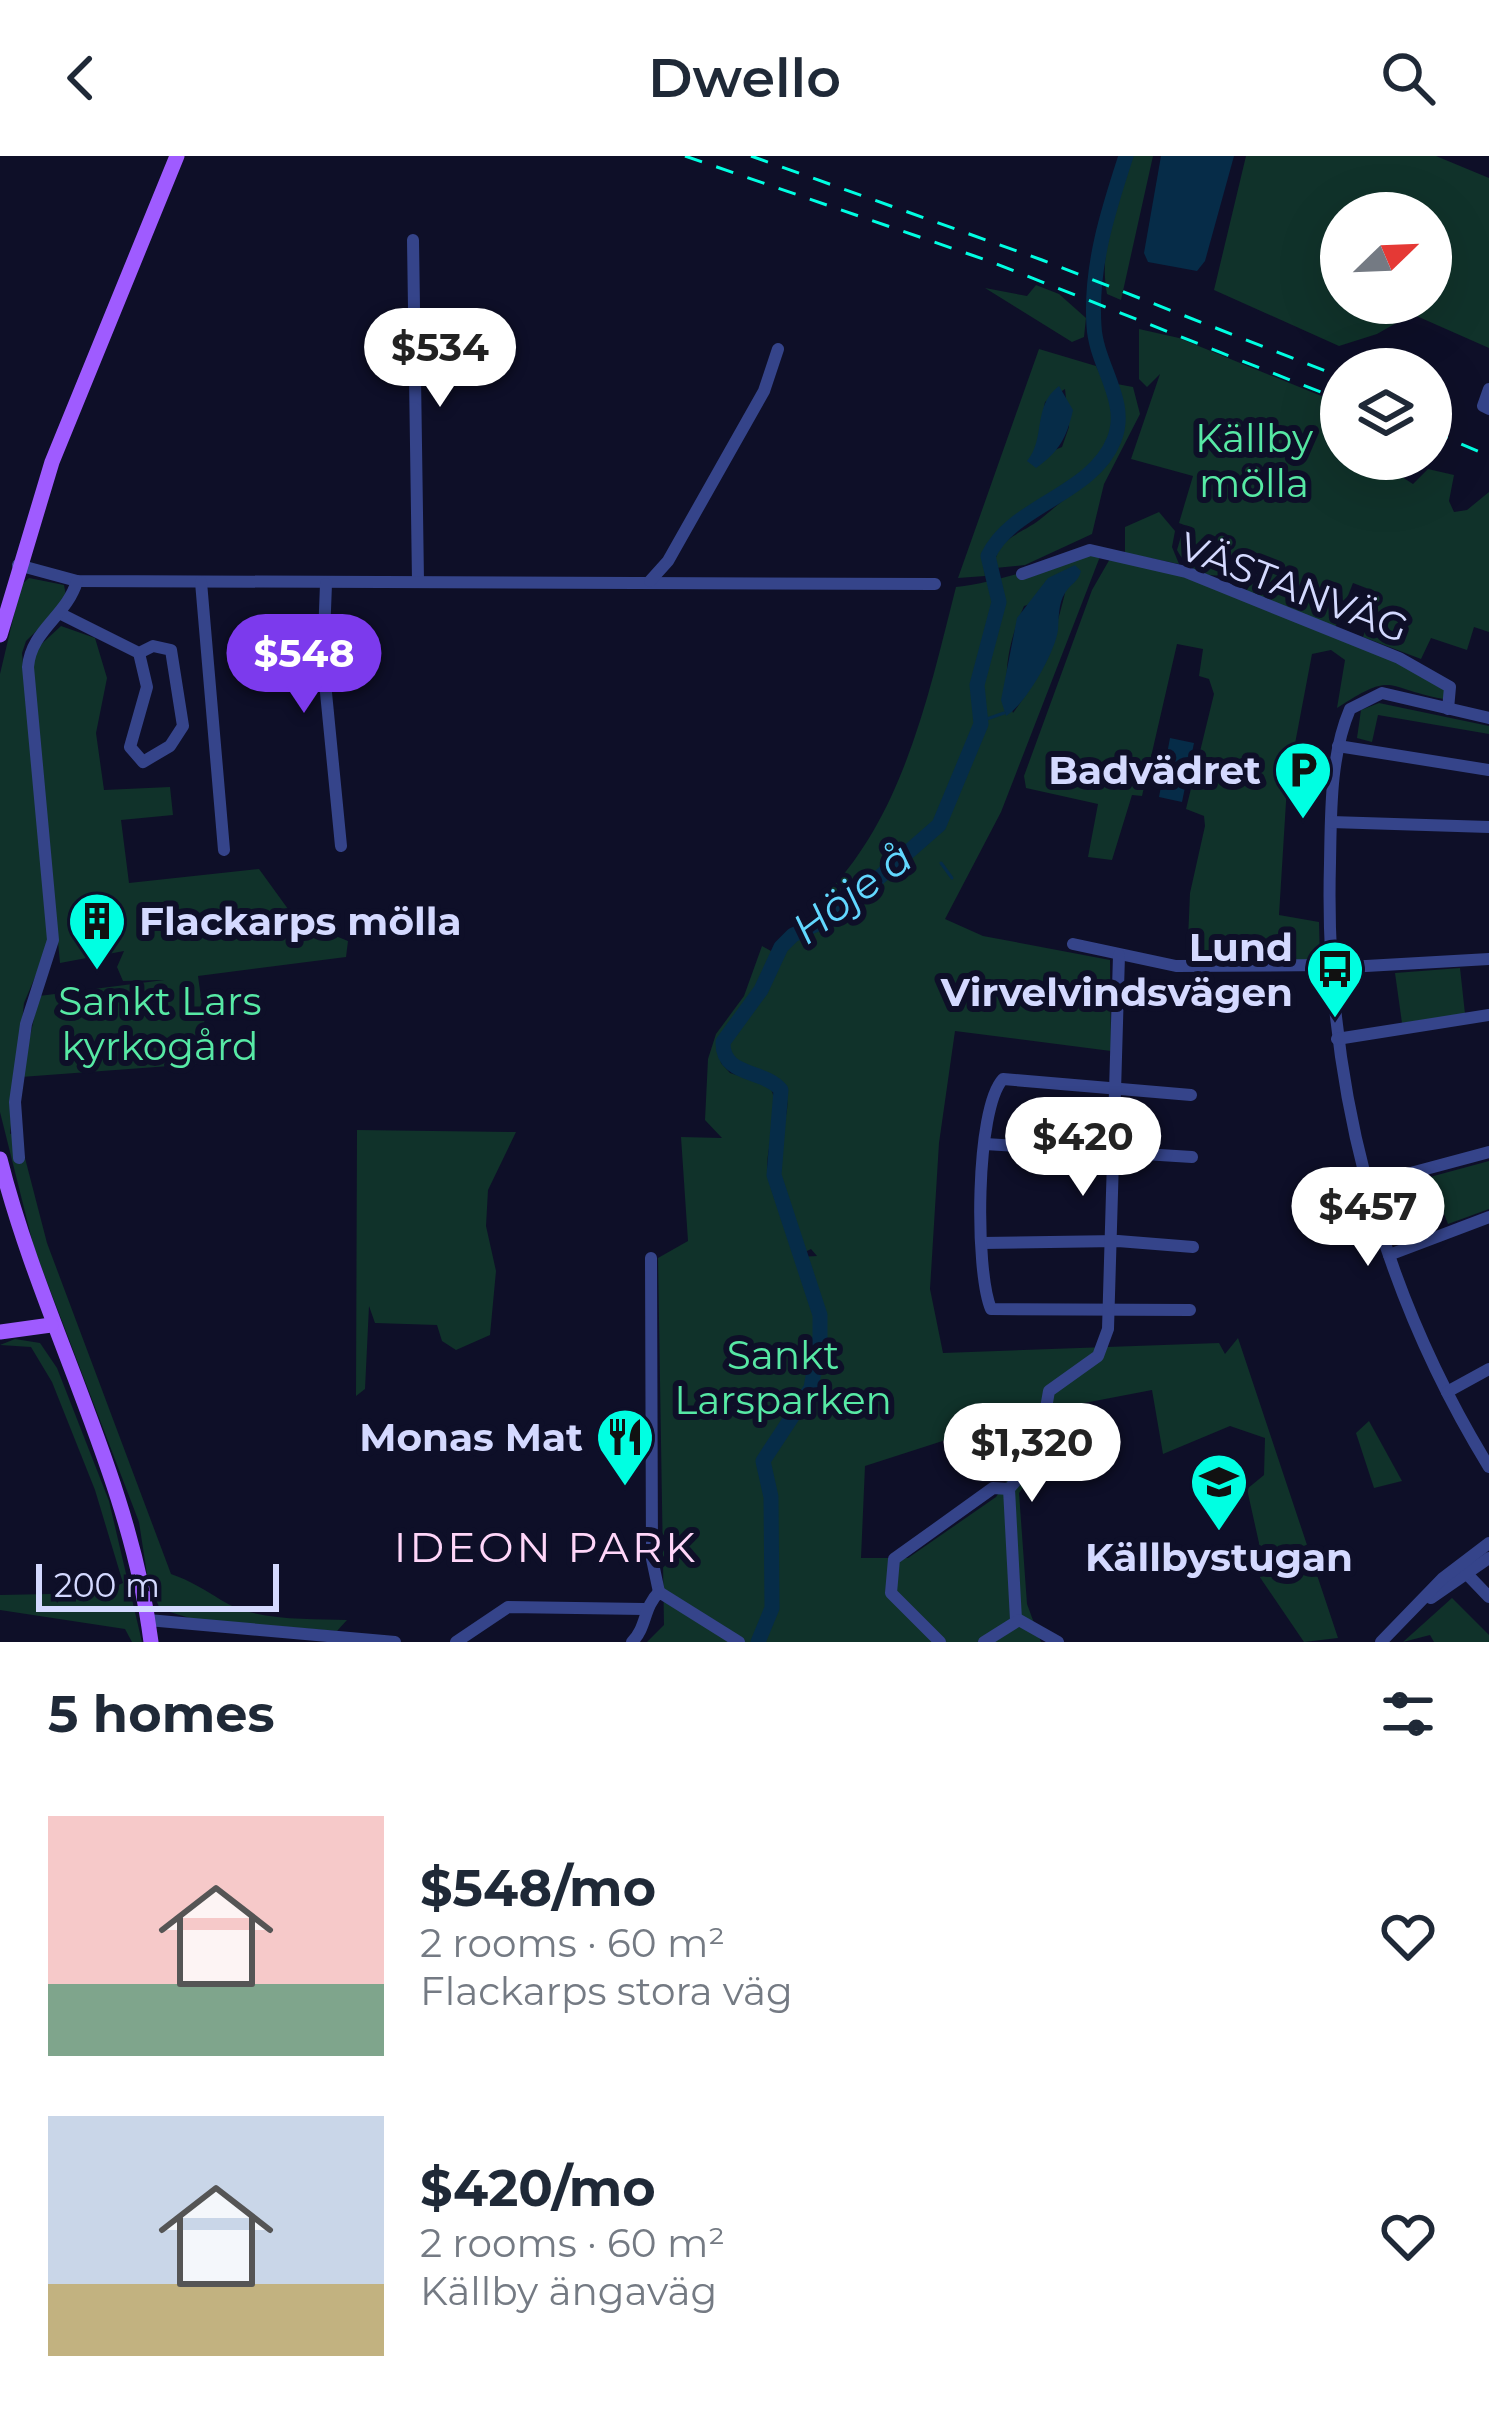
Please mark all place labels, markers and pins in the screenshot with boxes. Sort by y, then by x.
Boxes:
pin: $534 [369,308,511,410]
pin: $548 [233,614,375,716]
parking icon: Badvädret [1272,739,1334,821]
place label: Badvädret [1048,746,1261,794]
building icon: Flackarps mölla [66,890,128,972]
place label: Flackarps mölla [139,897,461,945]
place label: Lund Virvelvindsvägen [940,923,1293,1016]
bus stop icon: Lund Virvelvindsvägen [1304,938,1366,1020]
pin: $420 [1012,1097,1154,1199]
pin: $457 [1297,1167,1439,1269]
pin: $1,320 [934,1403,1130,1505]
restaurant icon: Monas Mat [594,1406,656,1488]
place label: Monas Mat [359,1413,583,1461]
school or university icon: Källbystugan [1188,1451,1250,1533]
place label: Källbystugan [1085,1533,1353,1581]

